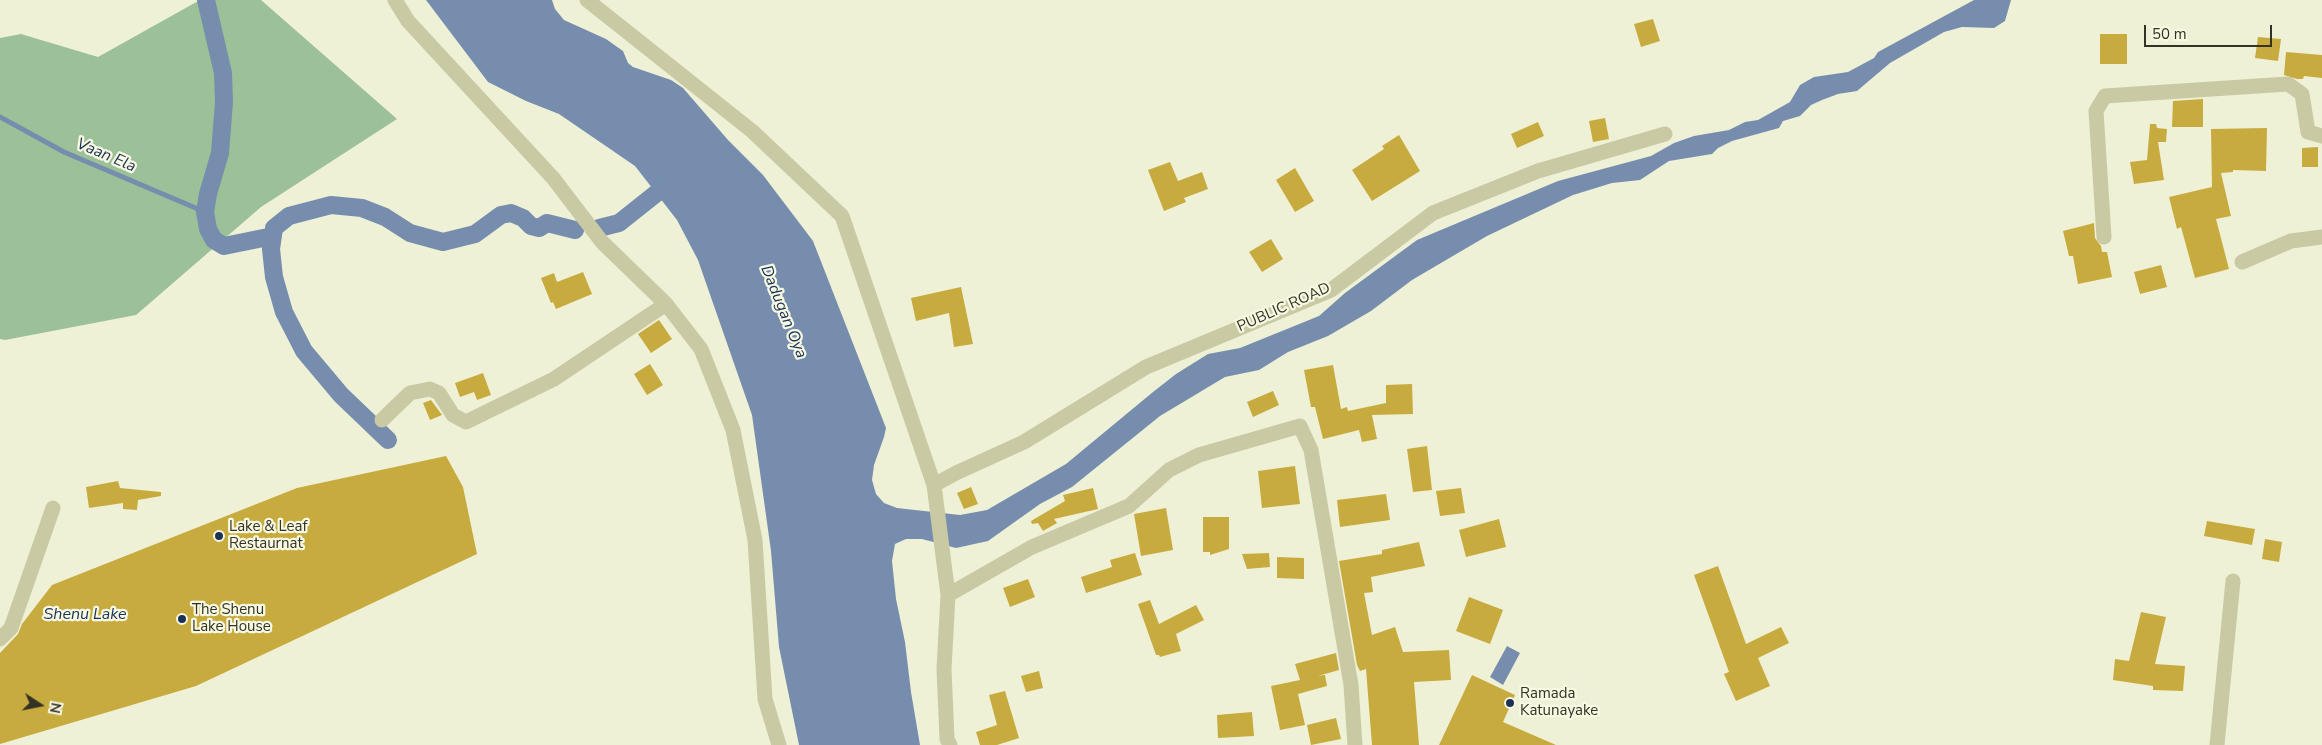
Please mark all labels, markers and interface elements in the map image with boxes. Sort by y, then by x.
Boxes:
scale bar [2147,15,2274,47]
text: 50 m [2152,24,2187,44]
water label: Vaan Ela [73,135,139,177]
water label: Dadugan Oya [756,263,810,361]
street label: PUBLIC ROAD [1235,279,1333,337]
place label: Lake & Leaf Restaurnat [229,518,307,553]
marker: Lake & Leaf Restaurnat [213,530,225,542]
place label: The Shenu Lake House [192,601,271,636]
water label: Shenu Lake [43,605,127,625]
marker: The Shenu Lake House [176,613,188,625]
north arrow [15,680,65,730]
place label: Ramada Katunayake [1520,685,1598,720]
marker: Ramada Katunayake [1504,697,1516,709]
text: N [45,701,66,715]

